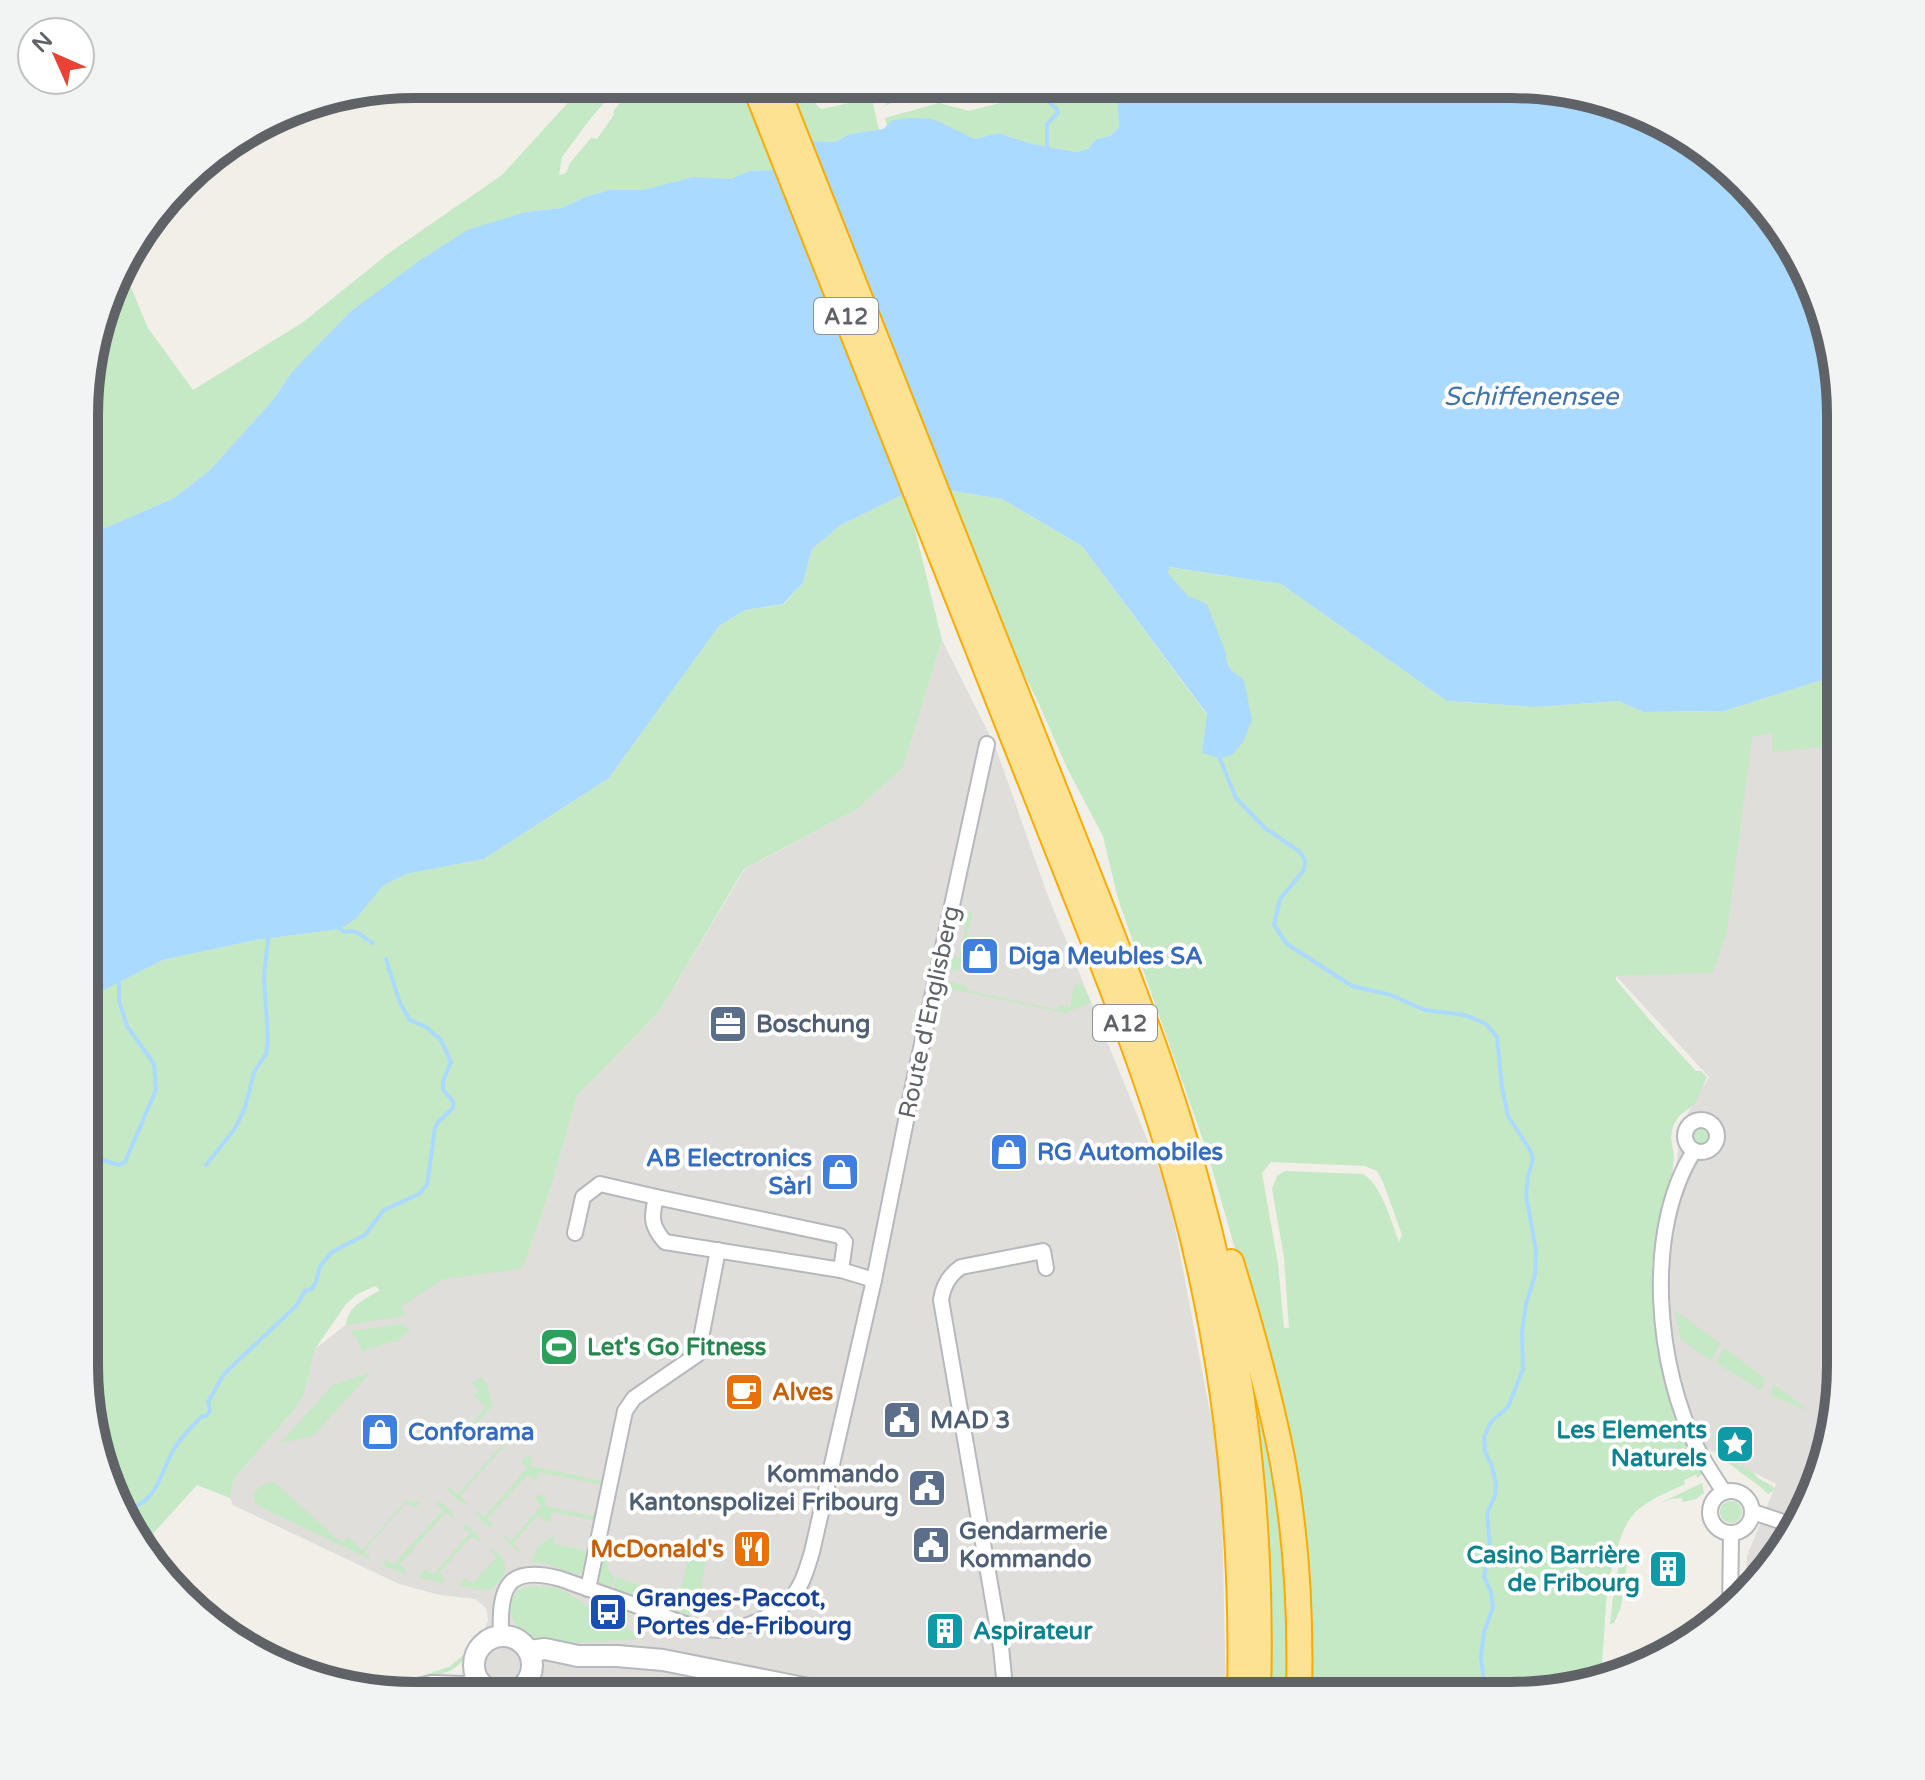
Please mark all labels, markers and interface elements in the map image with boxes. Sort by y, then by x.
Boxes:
north arrow [16,16,96,96]
text: N [27,27,58,58]
road number: A12 [814,298,878,334]
water label: Schiffenensee [1444,381,1620,412]
street label: Route d'Englisberg [893,903,966,1121]
shop icon: Diga Meubles SA [959,935,1001,977]
place label: Diga Meubles SA [1008,942,1203,971]
office icon: Boschung [707,1003,749,1045]
road number: A12 [1093,1005,1157,1041]
place label: Boschung [756,1010,870,1039]
shop icon: RG Automobiles [988,1131,1030,1173]
place label: RG Automobiles [1037,1138,1223,1167]
place label: AB Electronics Sàrl [646,1144,812,1201]
shop icon: AB Electronics Sàrl [819,1151,861,1193]
sports icon: Let's Go Fitness [538,1326,580,1368]
place label: Let's Go Fitness [587,1333,766,1362]
cafe icon: Alves [723,1371,765,1413]
place label: Alves [772,1378,833,1407]
public building icon: MAD 3 [881,1399,923,1441]
place label: MAD 3 [930,1406,1010,1435]
shop icon: Conforama [359,1411,401,1453]
place label: Les Elements Naturels [1556,1416,1707,1473]
place label: Conforama [408,1418,534,1447]
place icon: Les Elements Naturels [1714,1423,1756,1465]
place label: Kommando Kantonspolizei Fribourg [628,1460,899,1517]
public building icon: Kommando Kantonspolizei Fribourg [906,1467,948,1509]
place label: Gendarmerie Kommando [959,1517,1108,1574]
public building icon: Gendarmerie Kommando [910,1524,952,1566]
restaurant icon: McDonald's [731,1528,773,1570]
place label: McDonald's [590,1535,724,1564]
place label: Casino Barrière de Fribourg [1466,1541,1640,1598]
building icon: Casino Barrière de Fribourg [1647,1548,1689,1590]
place label: Granges-Paccot, Portes de-Fribourg [636,1584,852,1641]
bus stop icon: Granges-Paccot, Portes de-Fribourg [587,1591,629,1633]
building icon: Aspirateur [924,1610,966,1652]
place label: Aspirateur [973,1617,1093,1646]

